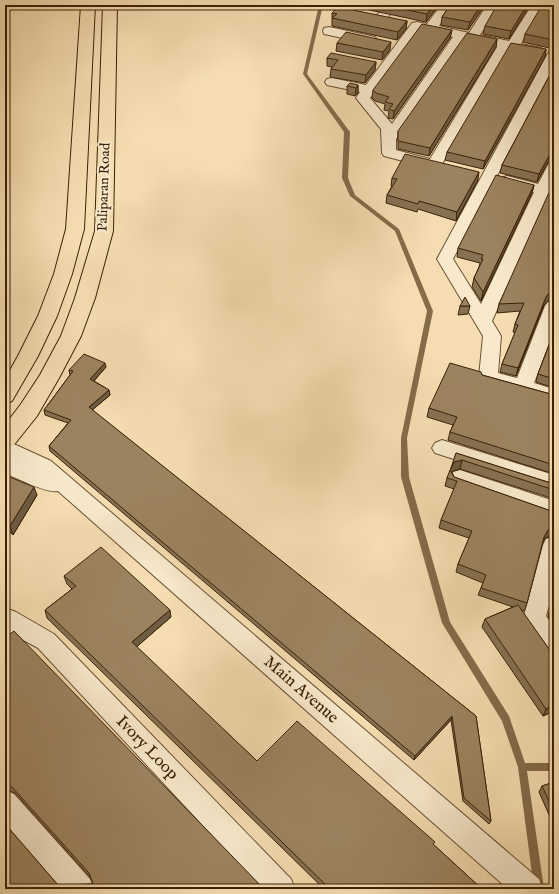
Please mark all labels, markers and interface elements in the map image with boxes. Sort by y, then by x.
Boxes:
street label: Paliparan Road [93,142,115,232]
street label: Main Avenue [259,652,343,728]
street label: Ivory Loop [111,711,183,785]

